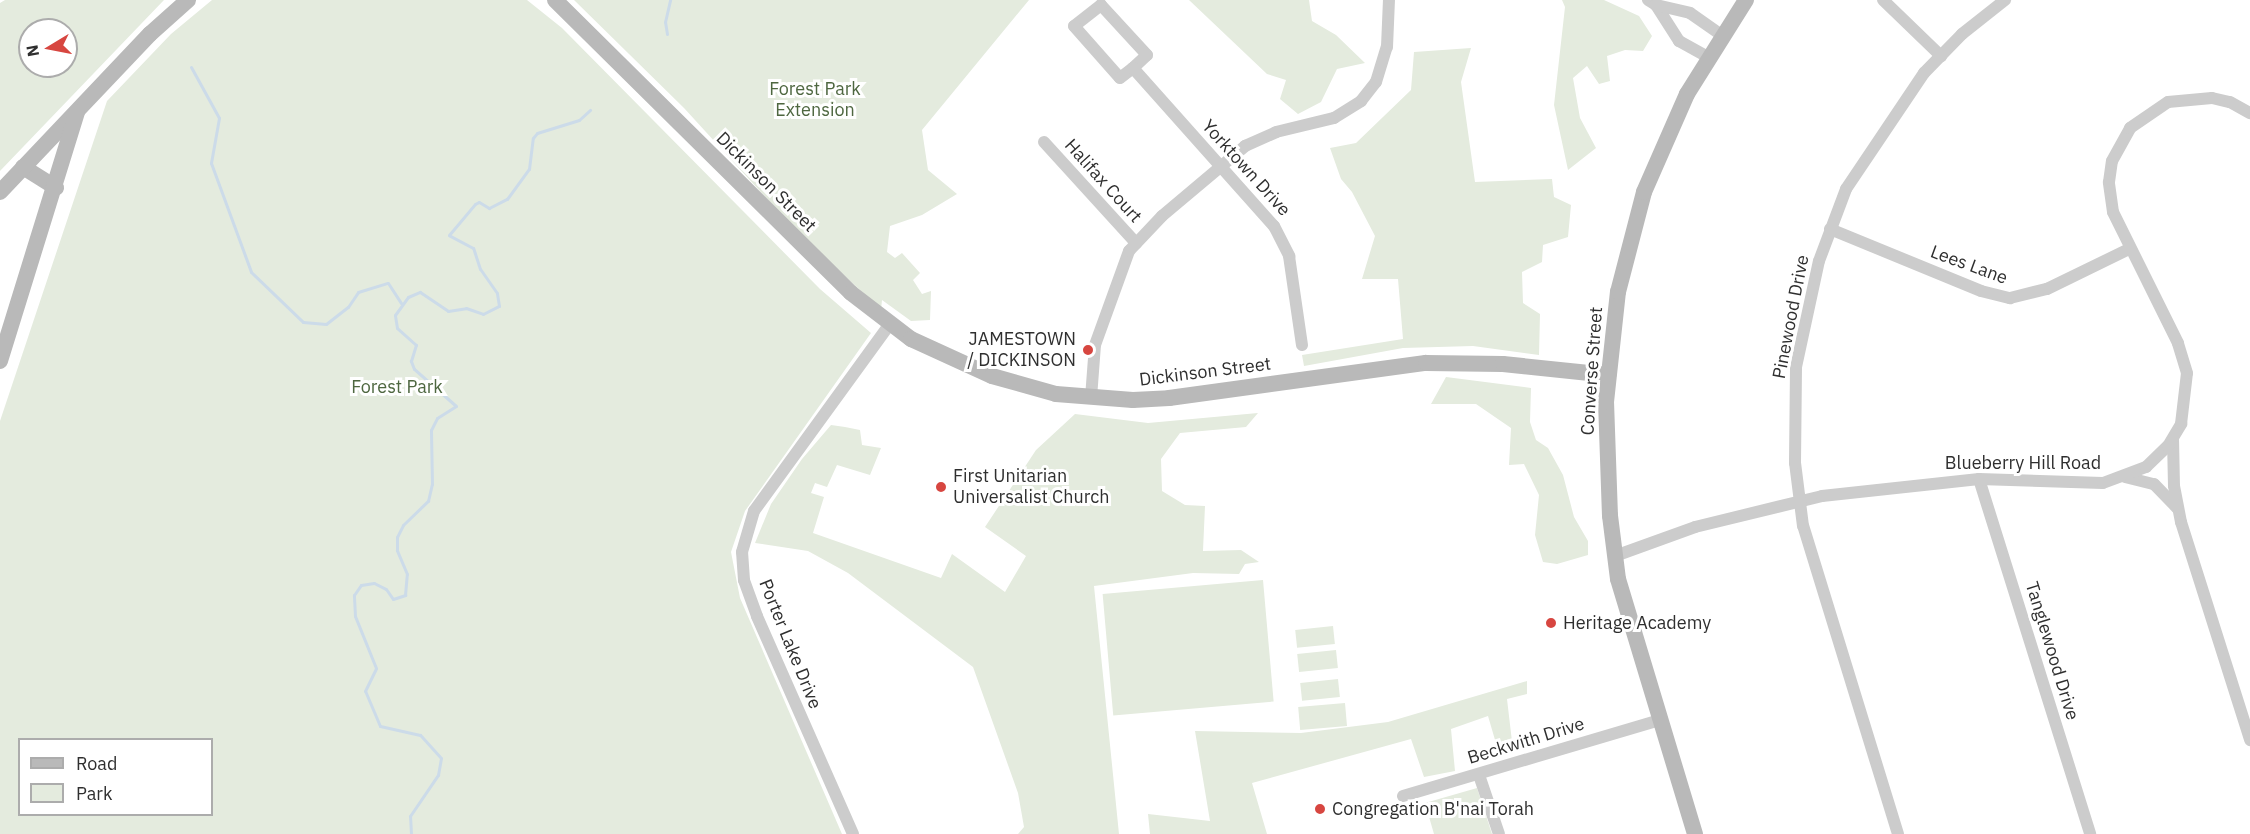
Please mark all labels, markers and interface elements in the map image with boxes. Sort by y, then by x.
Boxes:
north arrow [18,18,78,78]
text: N [21,43,43,58]
park label: Forest Park Extension [769,79,861,122]
street label: Yorktown Drive [1197,115,1295,221]
street label: Dickinson Street [712,128,820,236]
street label: Halifax Court [1060,135,1146,227]
street label: Lees Lane [1928,241,2010,289]
street label: Pinewood Drive [1768,253,1814,381]
street label: Converse Street [1577,306,1607,436]
place label: JAMESTOWN / DICKINSON [967,329,1076,372]
marker: JAMESTOWN / DICKINSON [1081,343,1095,357]
street label: Dickinson Street [1138,353,1272,391]
park label: Forest Park [351,376,443,398]
street label: Blueberry Hill Road [1945,452,2101,474]
place label: First Unitarian Universalist Church [953,466,1110,508]
marker: First Unitarian Universalist Church [934,480,948,494]
street label: Porter Lake Drive [754,576,826,712]
street label: Tanglewood Drive [2021,579,2083,723]
place label: Heritage Academy [1563,612,1711,634]
marker: Heritage Academy [1544,616,1558,630]
street label: Beckwith Drive [1465,713,1587,769]
legend [18,738,213,816]
text: Road [76,752,117,775]
text: Park [76,782,112,805]
place label: Congregation B'nai Torah [1332,798,1534,820]
marker: Congregation B'nai Torah [1313,802,1327,816]

